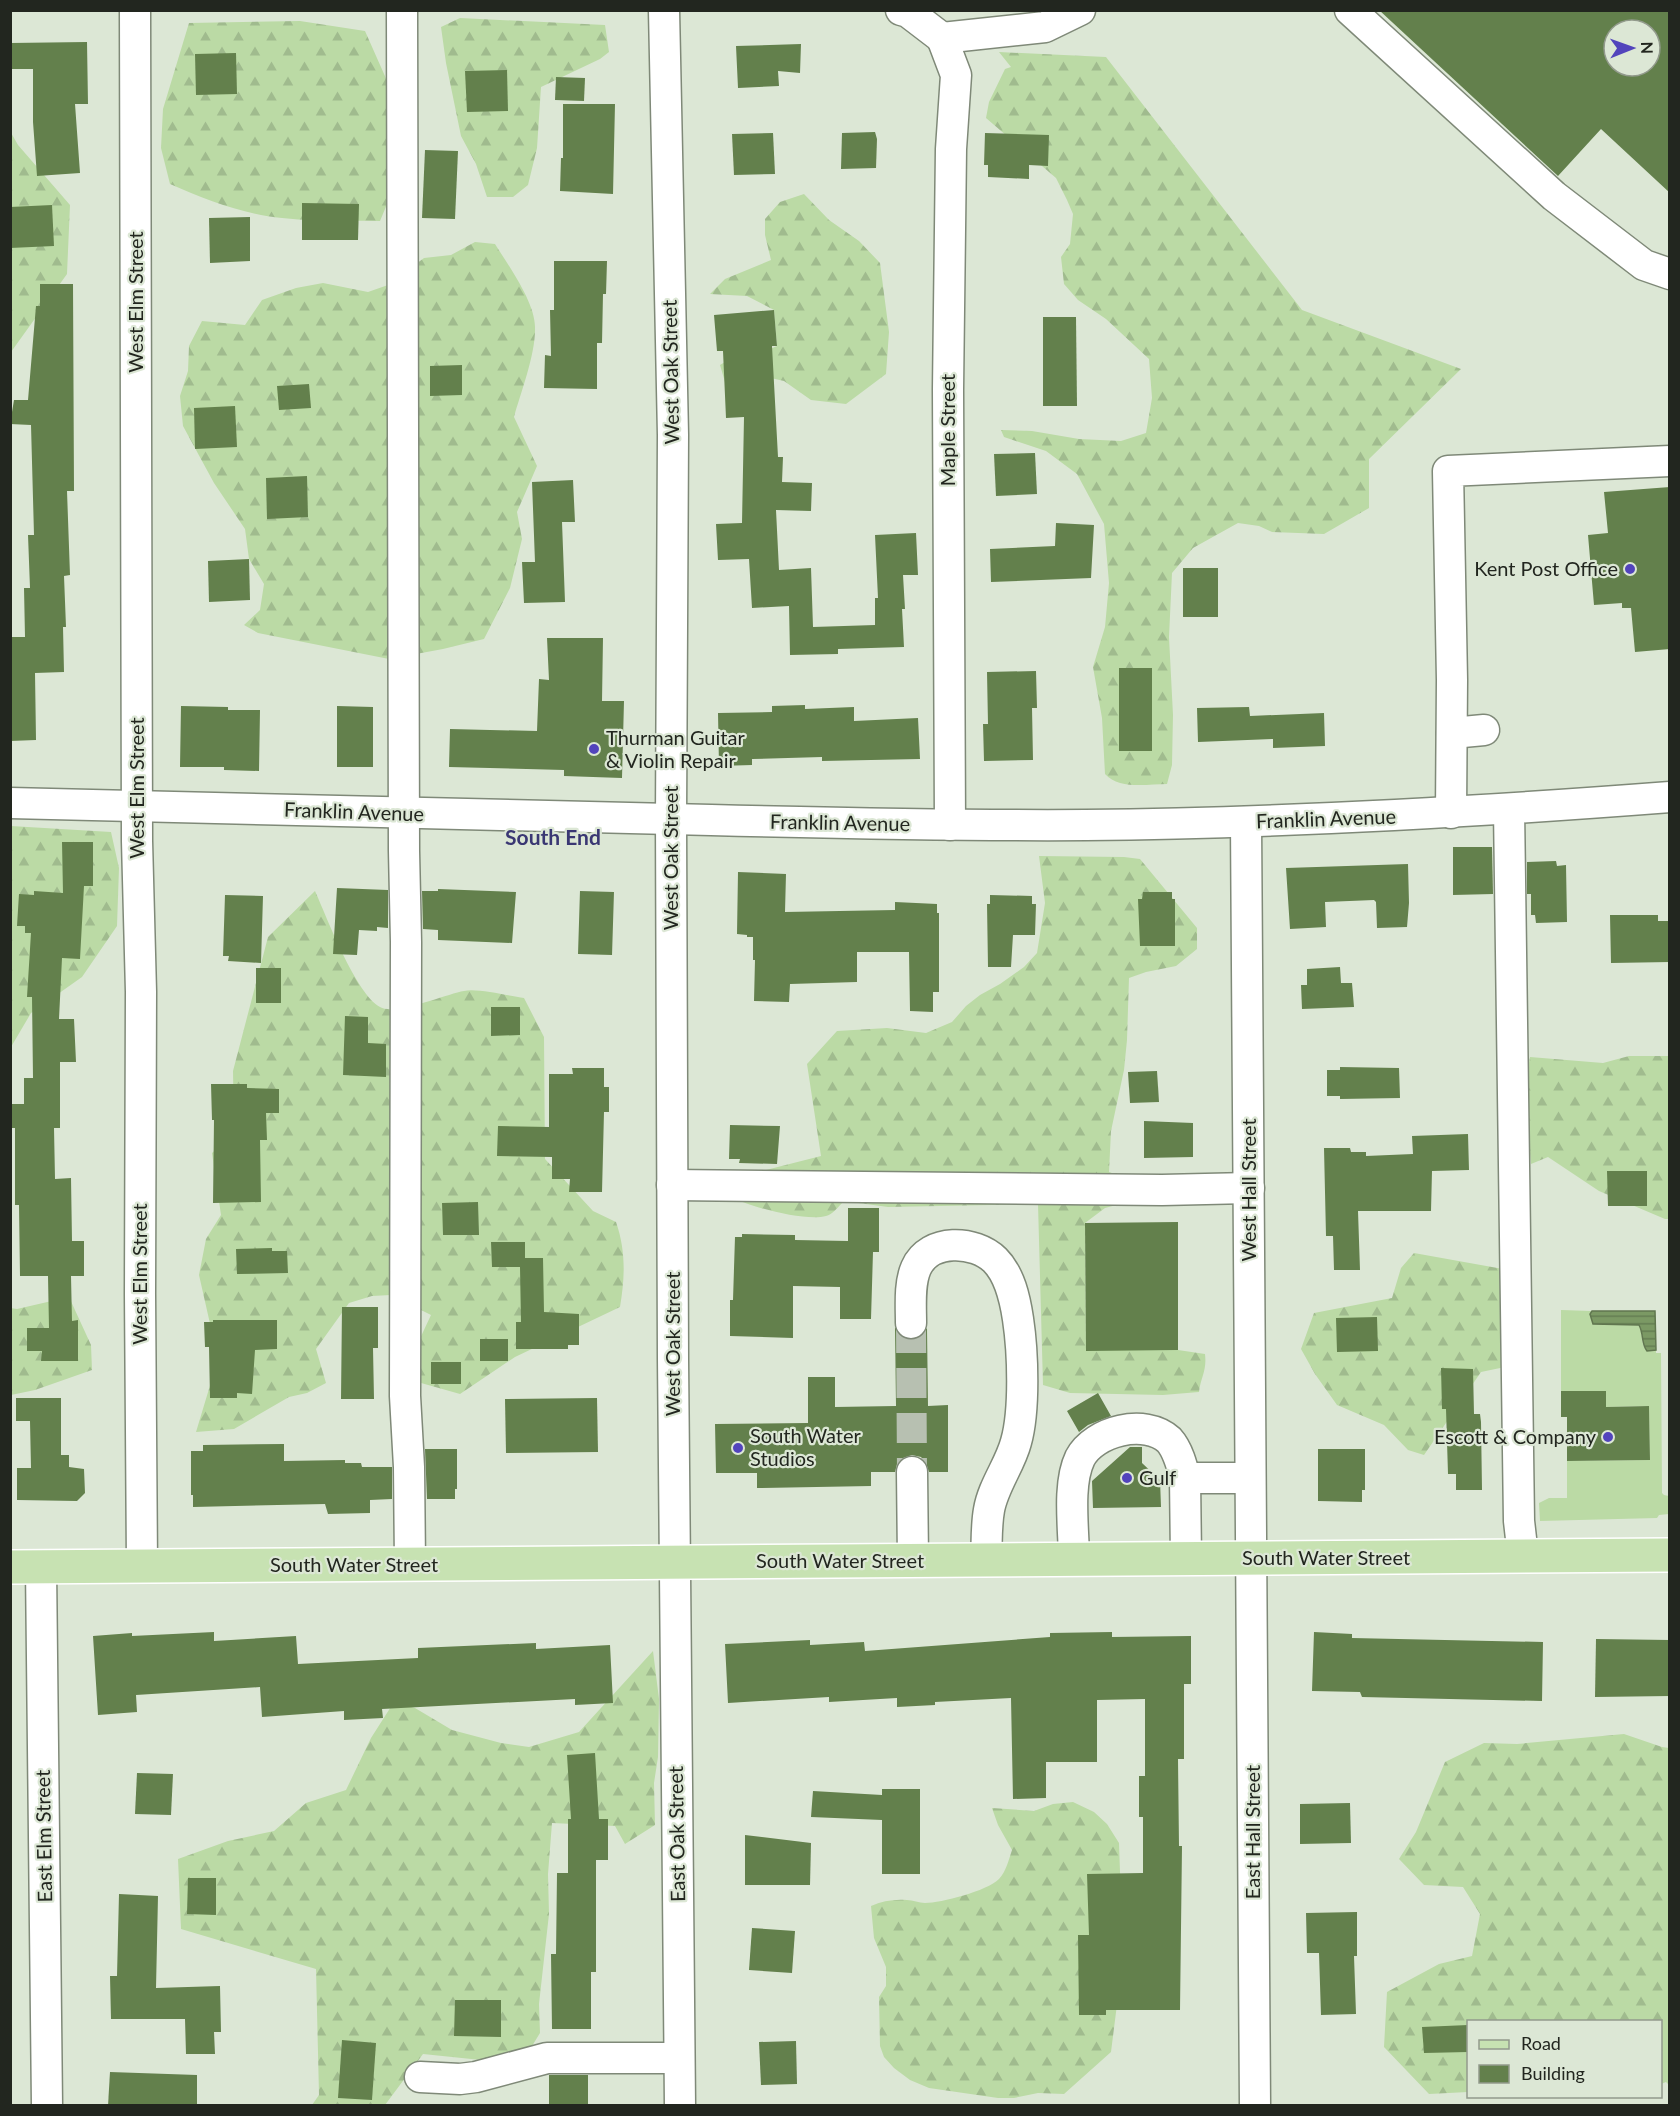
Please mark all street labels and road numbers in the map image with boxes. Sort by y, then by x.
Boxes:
street label: West Elm Street [123,231,147,373]
street label: West Oak Street [657,299,683,445]
street label: Maple Street [935,374,959,486]
street label: West Elm Street [124,717,148,859]
street label: West Oak Street [658,786,682,930]
street label: Franklin Avenue [284,797,424,825]
street label: Franklin Avenue [1256,804,1396,832]
street label: Franklin Avenue [770,809,910,835]
street label: West Hall Street [1236,1118,1260,1262]
street label: West Elm Street [127,1203,151,1345]
street label: West Oak Street [660,1272,684,1416]
street label: South Water Street [1242,1545,1410,1569]
street label: South Water Street [756,1548,924,1572]
street label: South Water Street [270,1552,438,1576]
street label: East Hall Street [1240,1765,1264,1899]
street label: East Oak Street [663,1766,689,1902]
street label: East Elm Street [30,1769,56,1903]

